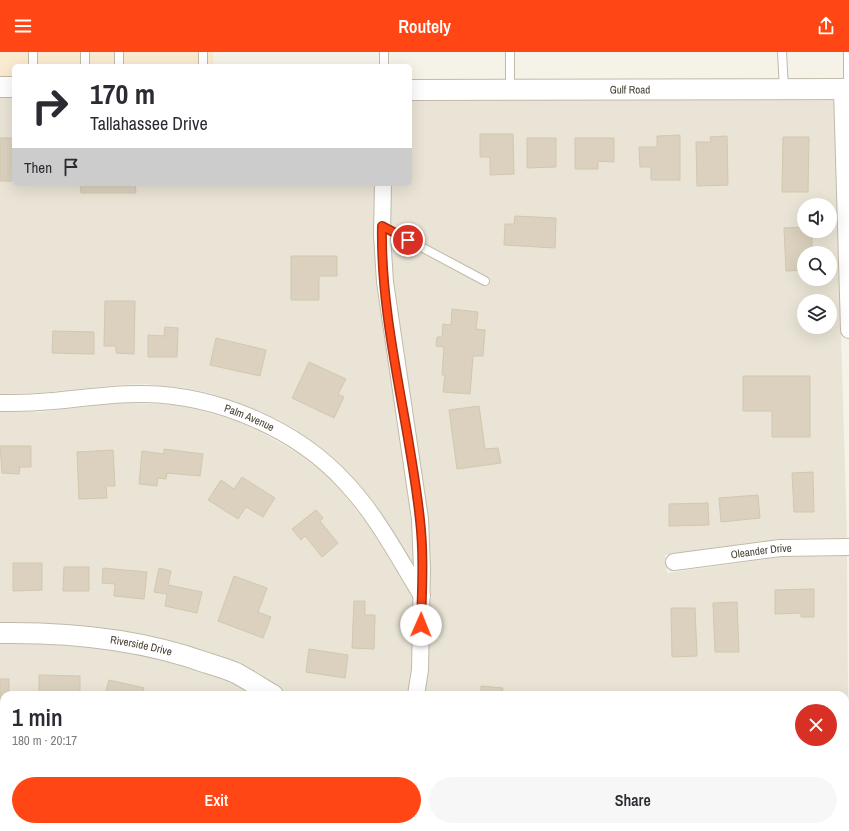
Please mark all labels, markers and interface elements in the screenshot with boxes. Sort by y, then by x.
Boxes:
text: Routely [398,14,451,39]
icon: menu [12,15,34,37]
icon: share [815,15,837,37]
text: 170 m [90,75,155,113]
icon: right [24,80,76,132]
street label: Gulf Road [610,82,650,97]
text: Tallahassee Drive [90,111,208,136]
icon: arrive [60,156,82,178]
text: Then [24,157,52,178]
map controls [797,198,837,334]
button: sound [797,198,837,238]
pin [391,223,425,257]
icon: arrive [397,229,419,251]
button: search [797,246,837,286]
button: layers [797,294,837,334]
street label: Palm Avenue [222,401,277,434]
street label: Oleander Drive [730,541,792,561]
position arrow [400,604,442,646]
street label: Riverside Drive [109,632,174,659]
text: 1 min [12,701,63,733]
button: close [795,704,837,746]
text: 180 m · 20:17 [12,732,77,749]
button: Exit [12,777,421,823]
button: Share [429,777,837,823]

